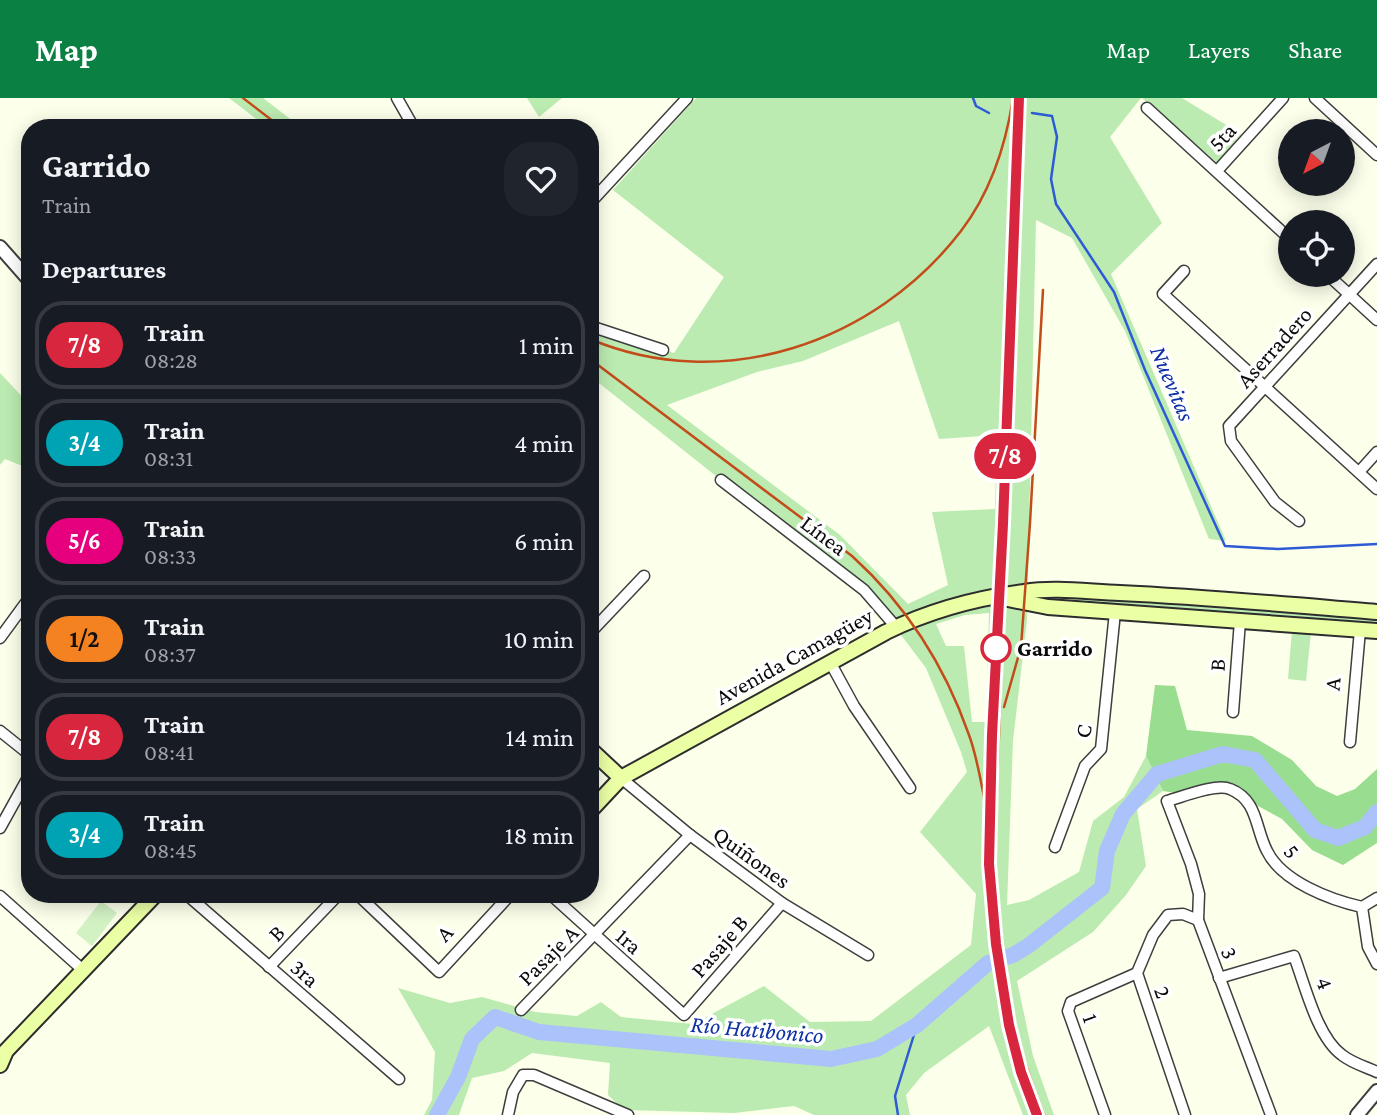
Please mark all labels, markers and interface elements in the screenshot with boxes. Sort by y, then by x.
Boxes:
text: Map [35,31,98,68]
text: Map [1106,36,1150,63]
text: Layers [1188,36,1250,63]
text: Share [1288,36,1342,63]
street label: 5ta [1203,117,1242,156]
north arrow [1278,119,1354,196]
map controls [1278,119,1355,287]
button: heart [504,142,578,216]
text: Garrido [42,147,151,184]
text: Train [42,192,91,218]
button: locate [1278,210,1355,287]
text: Departures [42,255,166,284]
street label: Aserradero [1231,301,1317,393]
text: Train [144,318,205,347]
text: 7/8 [68,331,101,358]
text: 1 min [519,331,574,360]
water label: Nuevitas [1145,341,1201,425]
text: 08:28 [144,347,198,373]
text: Train [144,416,205,445]
text: 3/4 [68,429,101,456]
text: 4 min [514,429,574,458]
line badge: 7/8 [965,433,1045,479]
text: 7/8 [988,442,1022,469]
text: 08:31 [144,445,193,471]
street label: Línea [796,509,852,561]
text: Train [144,514,205,543]
text: 5/6 [68,527,101,554]
text: 6 min [514,527,574,556]
text: 08:33 [144,543,196,569]
street label: Avenida Camagüey [711,602,878,710]
text: Train [144,612,205,641]
text: 1/2 [69,625,100,652]
text: 10 min [504,625,574,654]
marker: Garrido [981,633,1011,663]
place label: Garrido [1017,635,1093,661]
text: 08:37 [144,641,196,667]
street label: B [1204,658,1230,672]
street label: A [1318,675,1346,692]
text: Train [144,710,205,739]
street label: C [1069,722,1097,740]
text: 7/8 [68,723,101,750]
text: 14 min [506,723,574,752]
text: 08:41 [144,739,194,765]
text: Train [144,808,205,837]
street label: Quiñones [708,820,796,894]
text: 3/4 [68,821,101,848]
text: 18 min [505,821,574,850]
text: 08:45 [144,837,197,863]
street label: 5 [1279,838,1305,864]
street label: Pasaje B [685,910,753,982]
street label: B [262,919,290,947]
street label: A [430,919,459,947]
street label: Pasaje A [512,919,584,991]
street label: 1ra [611,923,648,960]
street label: 3 [1216,943,1244,963]
street label: 3ra [285,954,325,993]
street label: 4 [1311,973,1339,993]
street label: 2 [1149,983,1177,1001]
water label: Río Hatibonico [689,1010,825,1048]
street label: 1 [1077,1010,1105,1026]

